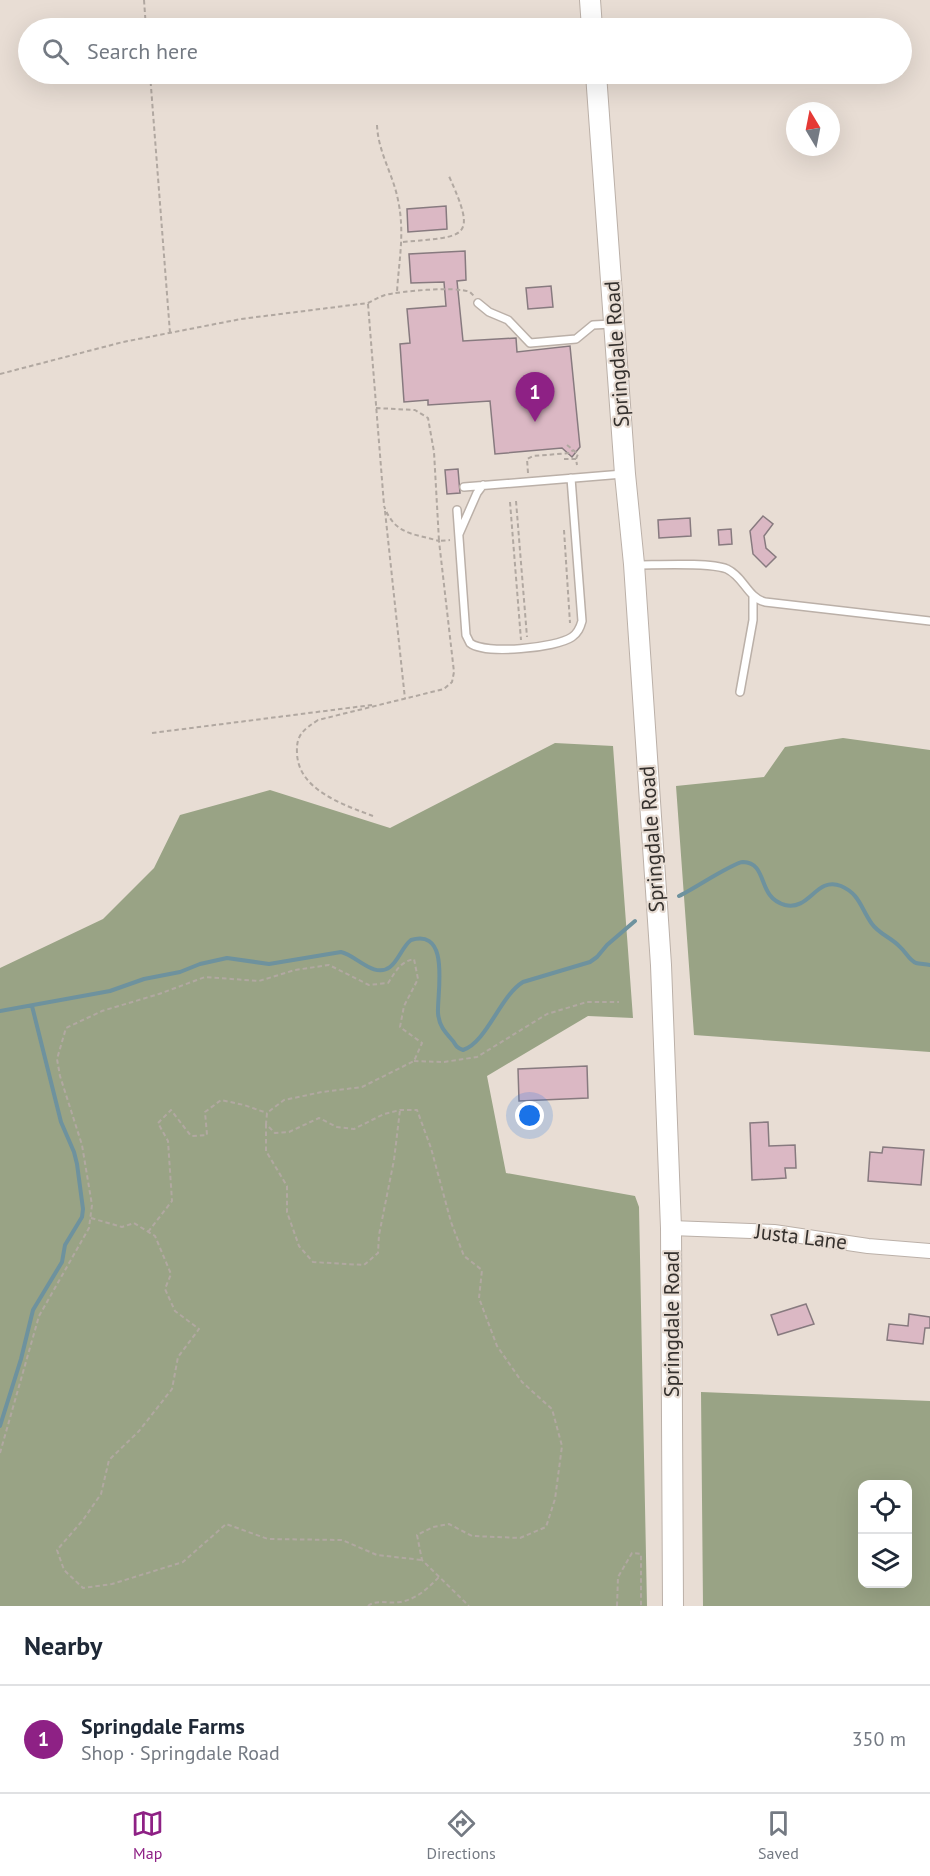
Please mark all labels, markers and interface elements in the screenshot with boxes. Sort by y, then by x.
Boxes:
search box [18,18,912,84]
icon: search [39,35,72,68]
text: Search here [87,37,198,65]
north arrow [786,102,840,156]
street label: Springdale Road [598,280,635,428]
pin: 1 [516,372,554,422]
street label: Springdale Road [633,765,670,913]
your location [515,1101,544,1130]
street label: Justa Lane [753,1217,849,1256]
street label: Springdale Road [658,1251,685,1397]
map controls [858,1480,912,1588]
button: locate [858,1480,912,1534]
button: layers [858,1534,912,1588]
text: Nearby [24,1629,102,1662]
text: Springdale Farms [81,1712,245,1740]
text: 1 [38,1726,49,1752]
text: 350 m [852,1726,906,1752]
text: Shop · Springdale Road [81,1740,280,1766]
tab: Map [131,1807,164,1863]
tab: Directions [427,1807,496,1863]
tab: Saved [758,1807,799,1863]

